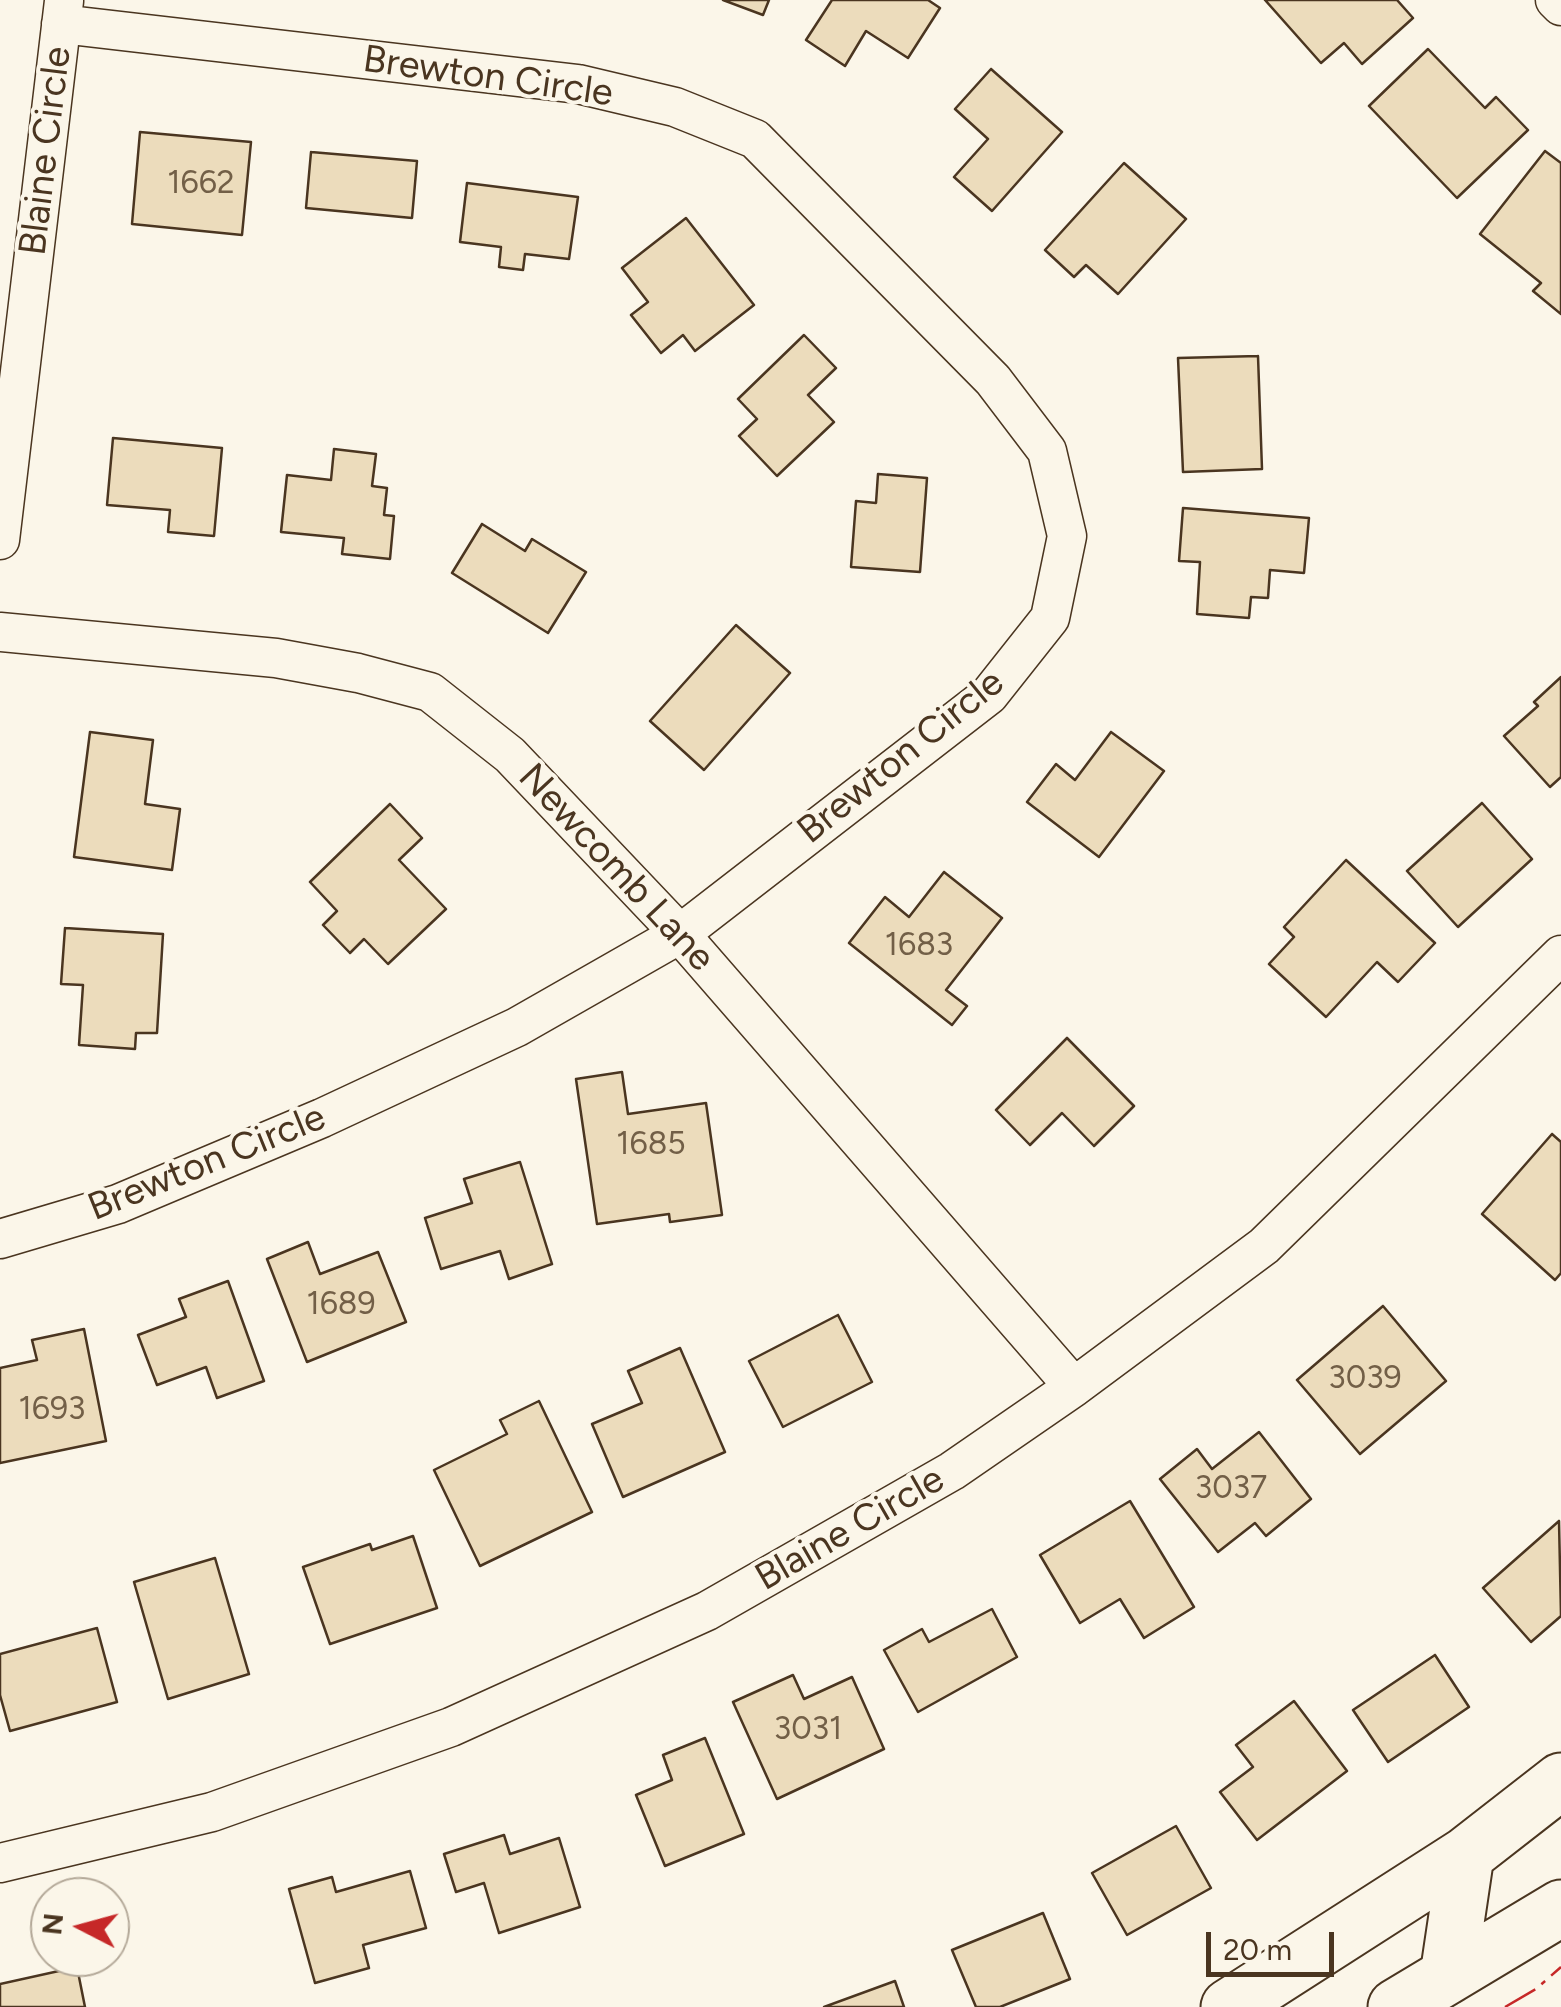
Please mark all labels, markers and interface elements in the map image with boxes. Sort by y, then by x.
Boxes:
street label: Brewton Circle [360,37,616,117]
street label: Blaine Circle [11,44,81,258]
house number: 1662 [167,165,235,203]
street label: Brewton Circle [789,660,1013,854]
street label: Newcomb Lane [508,755,724,981]
house number: 1683 [885,927,953,965]
street label: Brewton Circle [82,1095,332,1231]
house number: 1685 [616,1126,686,1164]
house number: 1689 [306,1286,376,1324]
house number: 3039 [1328,1360,1402,1398]
house number: 1693 [19,1391,85,1429]
street label: Blaine Circle [748,1457,952,1601]
house number: 3037 [1195,1470,1267,1508]
house number: 3031 [774,1711,842,1749]
north arrow [30,1877,130,1977]
text: N [34,1912,70,1937]
scale bar [1211,1912,1338,1974]
text: 20 m [1223,1931,1292,1968]

